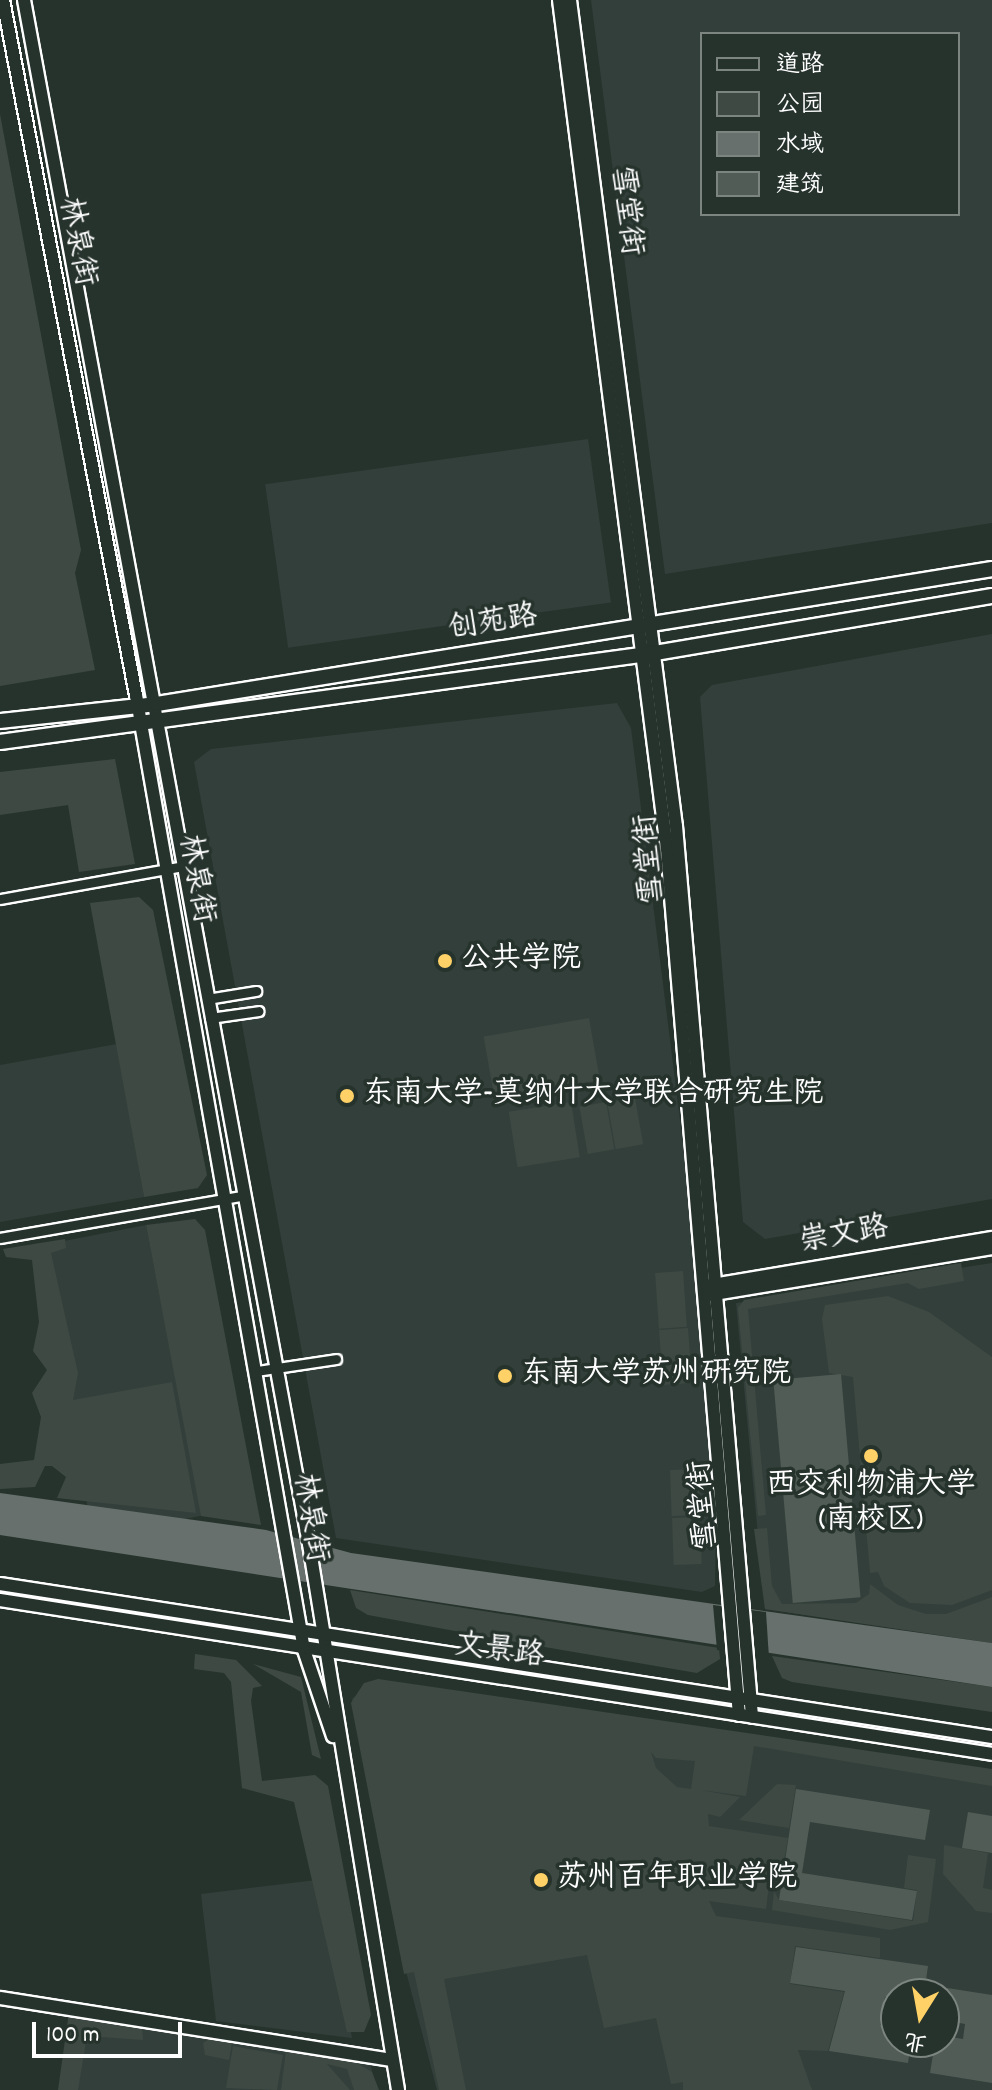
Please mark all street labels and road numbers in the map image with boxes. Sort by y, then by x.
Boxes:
street label: 雪堂街 [601,164,647,258]
street label: 林泉街 [49,194,101,290]
street label: 创苑路 [446,600,540,650]
street label: 雪堂街 [630,813,674,905]
street label: 林泉街 [168,832,220,926]
street label: 崇文路 [797,1211,891,1263]
street label: 雪堂街 [684,1459,728,1551]
street label: 林泉街 [283,1471,333,1565]
street label: 文景路 [452,1629,546,1677]

